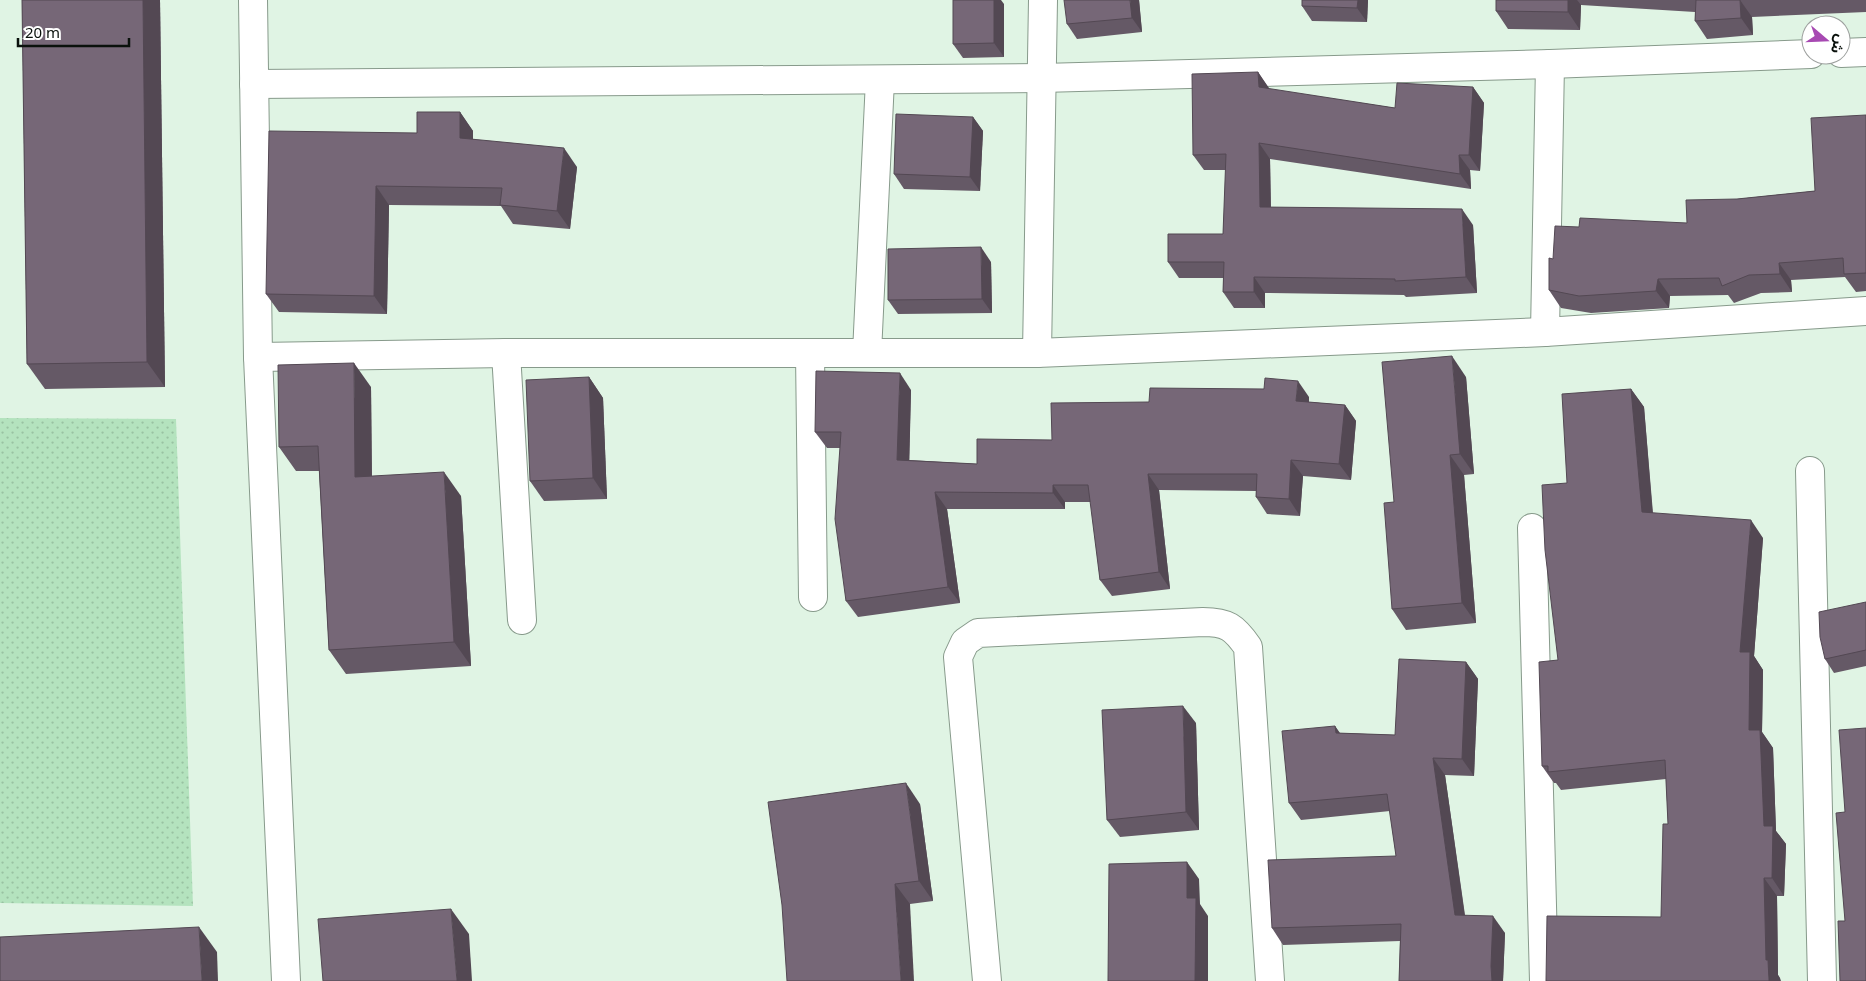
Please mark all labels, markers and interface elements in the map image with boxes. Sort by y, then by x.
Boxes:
scale bar [18,15,129,47]
north arrow [1801,15,1851,65]
text: 20 m [25,22,60,42]
text: ش [1827,32,1851,57]

